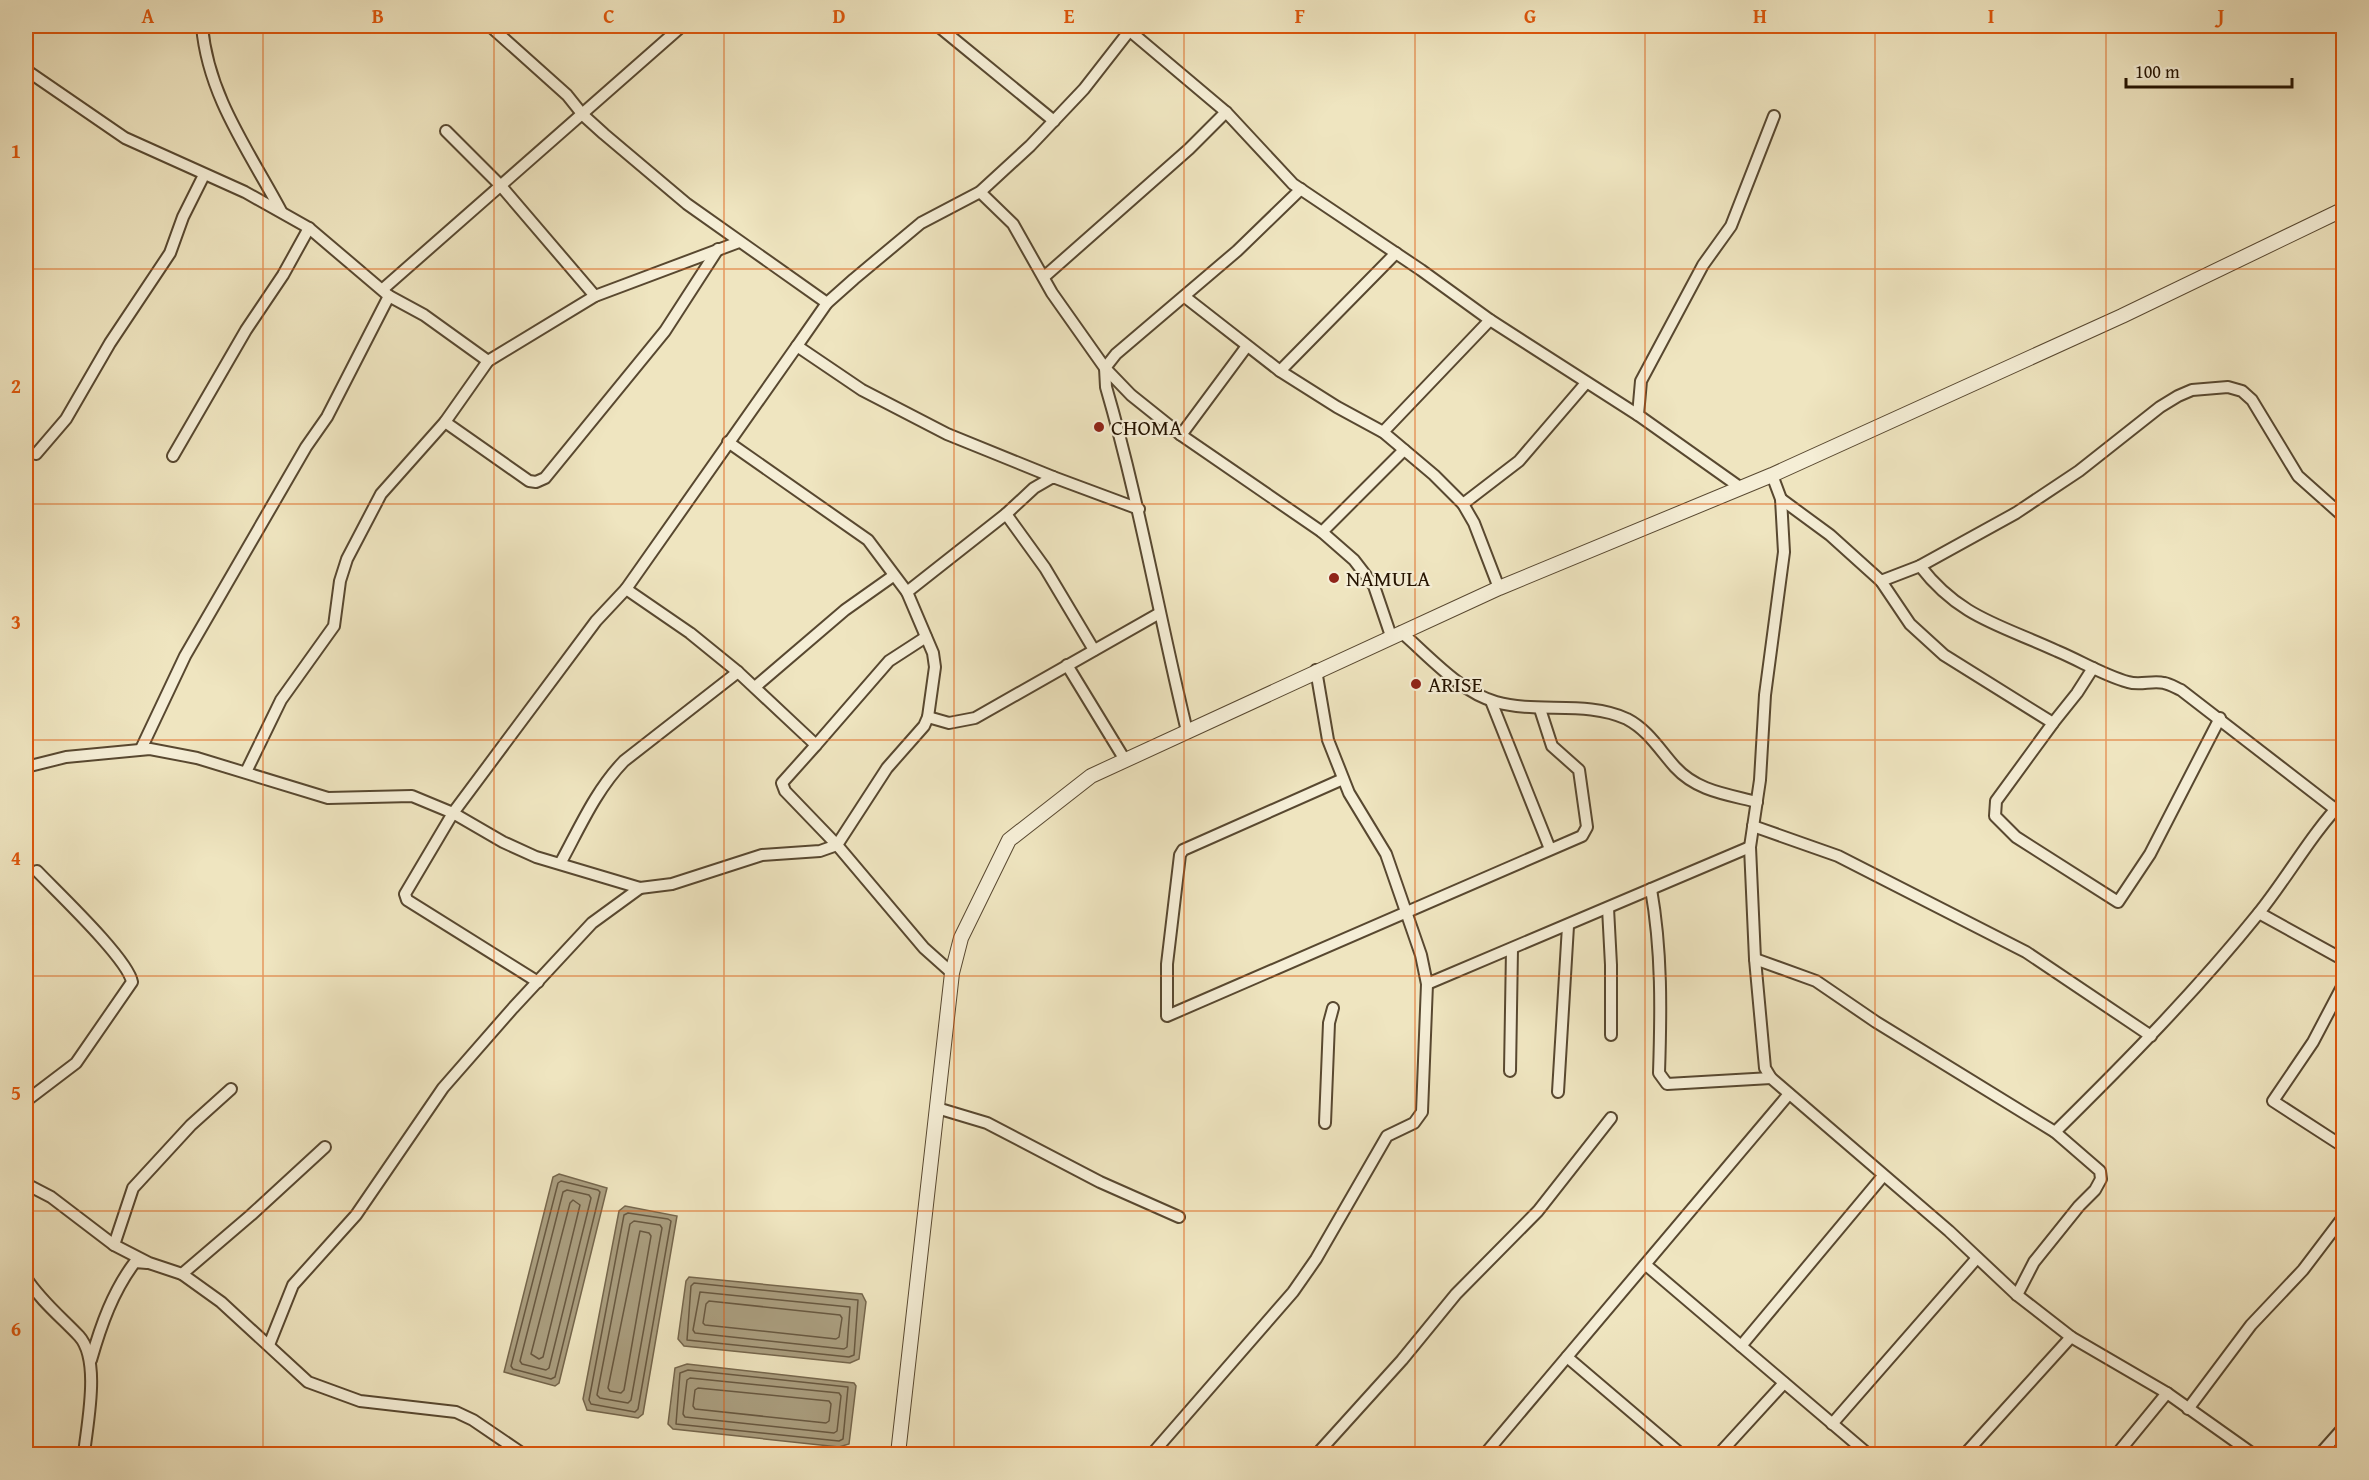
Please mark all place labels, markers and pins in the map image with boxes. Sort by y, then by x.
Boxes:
place label: CHOMA [1111,411,1183,443]
marker: CHOMA [1092,420,1106,434]
place label: NAMULA [1346,562,1431,594]
marker: NAMULA [1327,571,1341,585]
place label: ARISE [1428,668,1483,700]
marker: ARISE [1409,677,1423,691]

